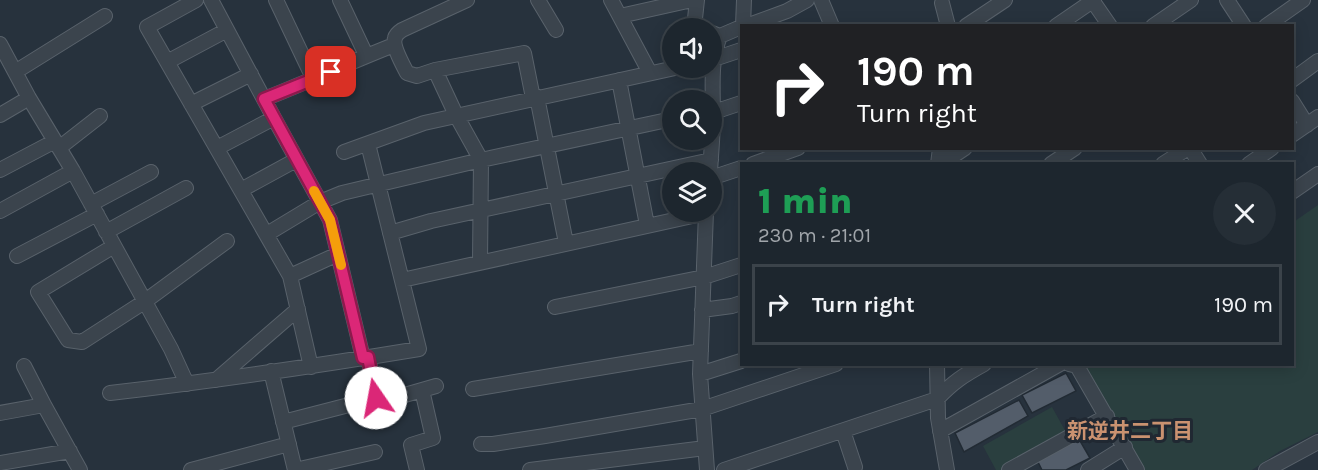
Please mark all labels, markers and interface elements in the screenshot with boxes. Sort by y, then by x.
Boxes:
map controls [662,18,722,222]
button: sound [662,18,722,78]
pin [305,46,356,97]
text: 190 m [857,46,975,96]
icon: right [758,48,836,126]
icon: arrive [314,55,347,88]
button: search [662,90,722,150]
text: Turn right [857,97,977,129]
button: layers [662,162,722,222]
text: 1 min [758,180,852,222]
button: close [1213,182,1276,245]
text: 230 m · 21:01 [758,224,871,247]
icon: right [761,288,794,321]
text: Turn right [812,292,915,318]
text: 190 m [1214,292,1273,318]
position arrow [344,366,408,430]
district label: 新逆井二丁目 [1067,419,1193,443]

